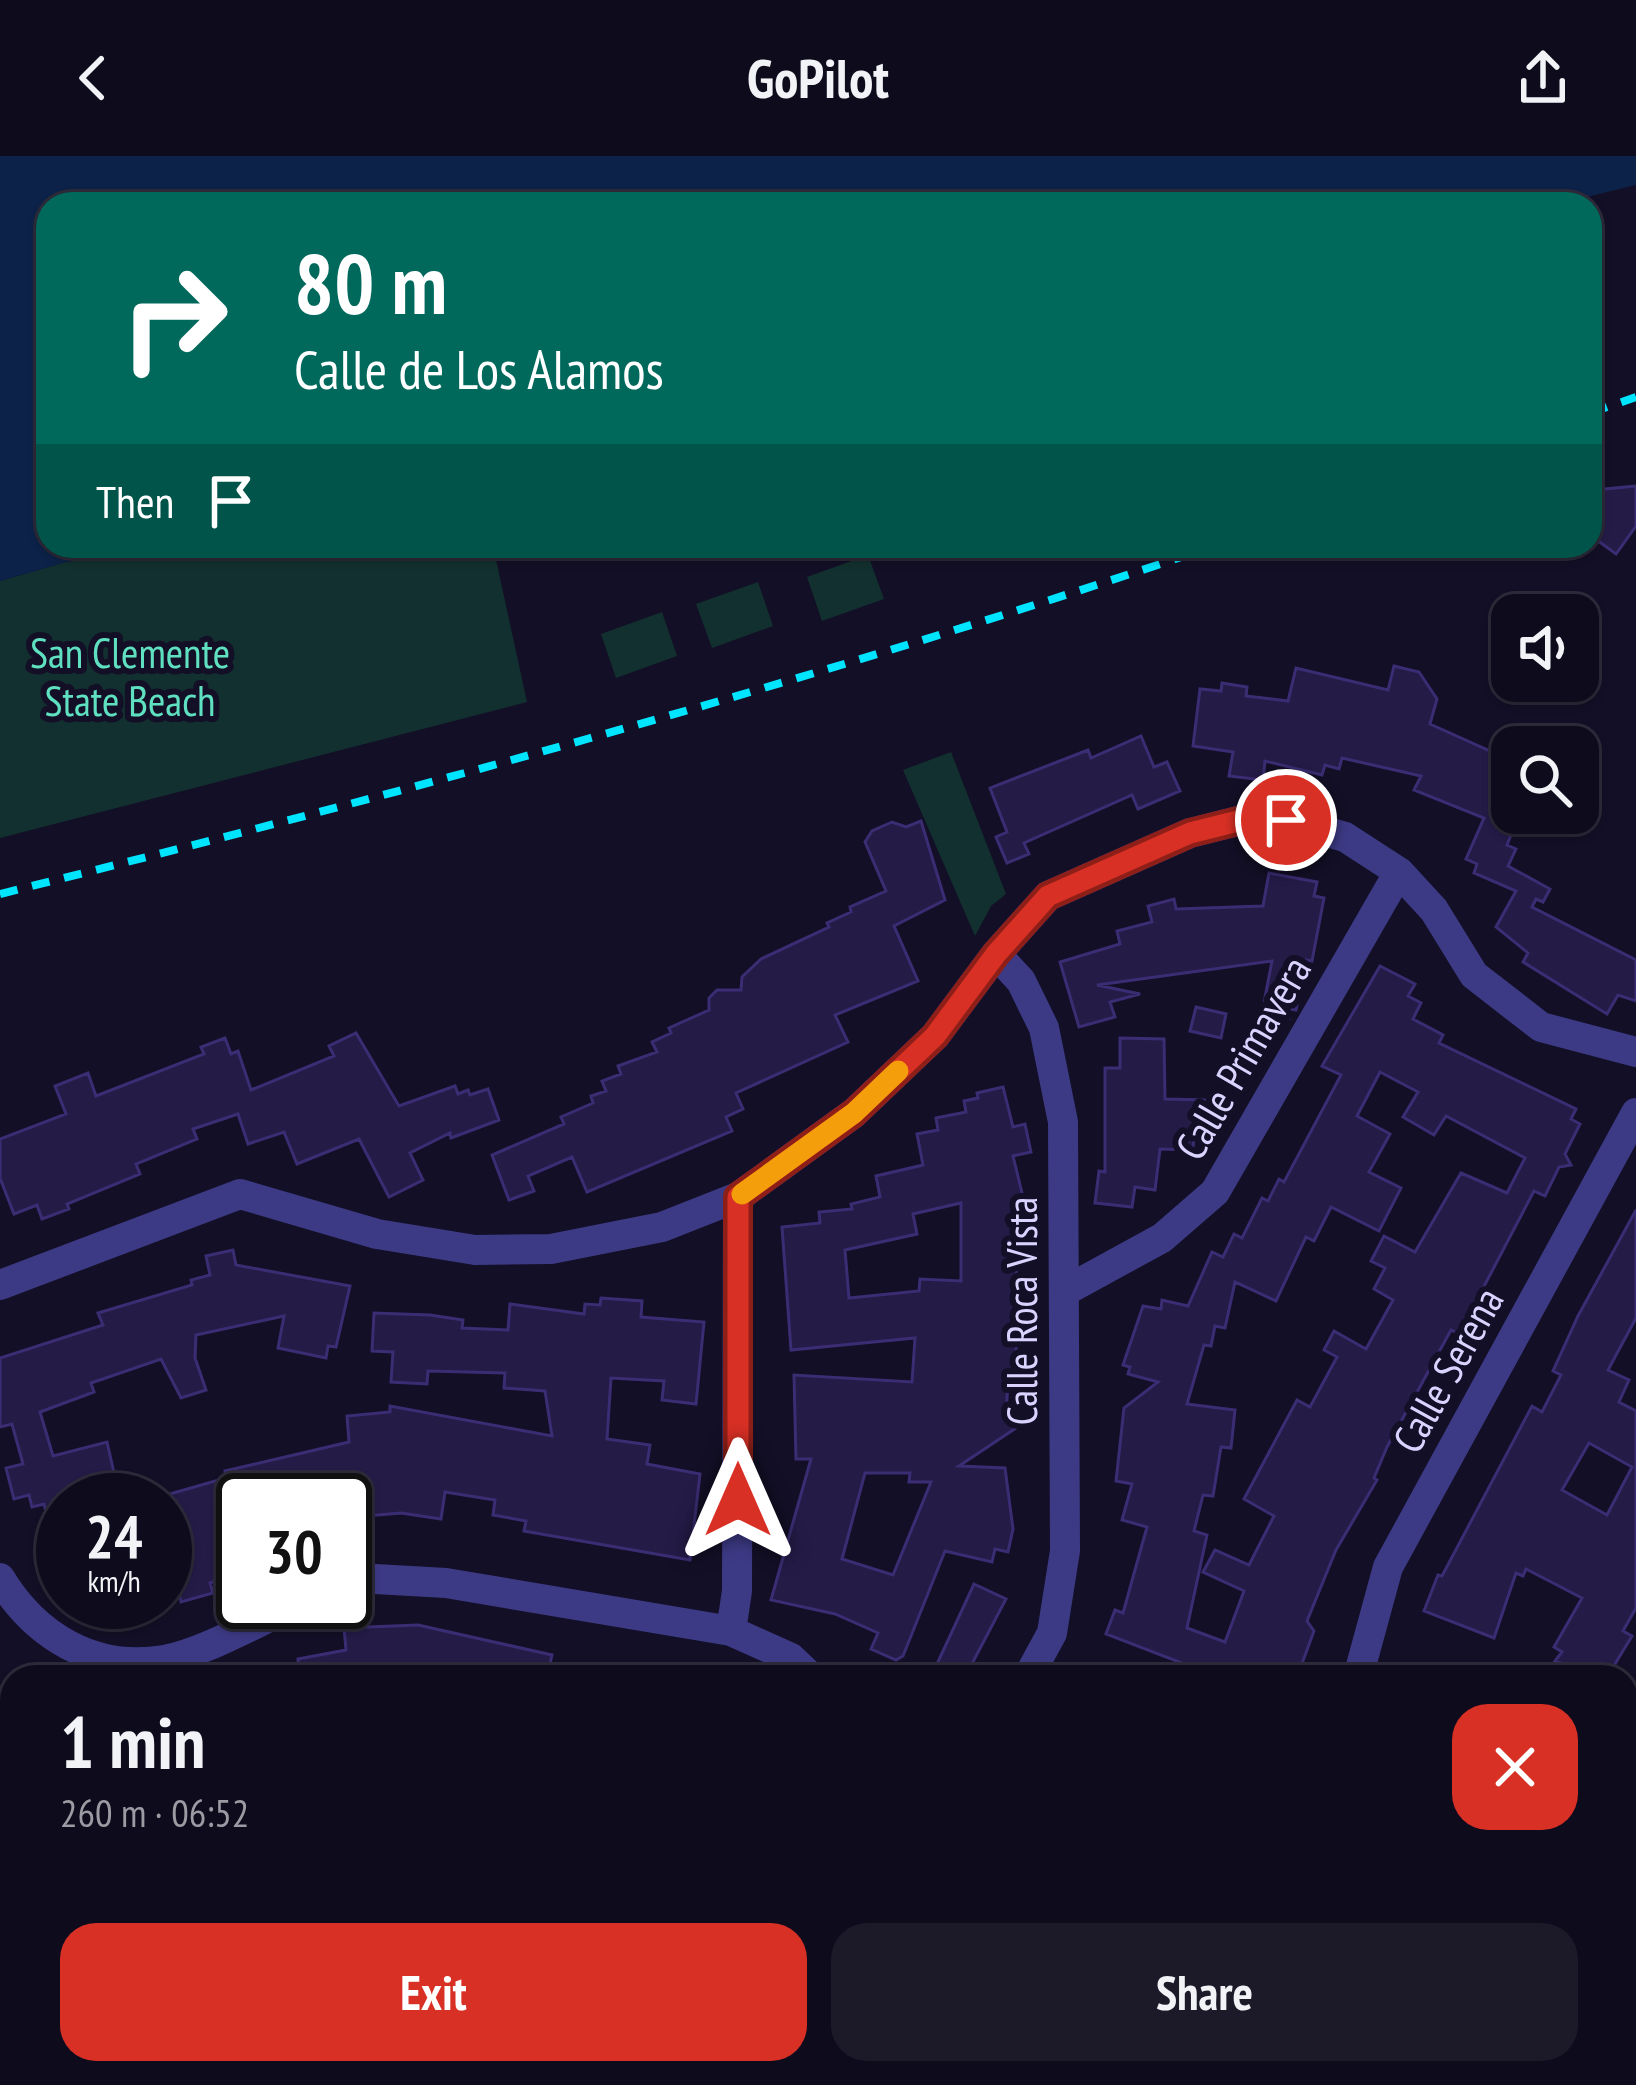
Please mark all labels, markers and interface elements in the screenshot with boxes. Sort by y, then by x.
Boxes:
text: GoPilot [747,43,889,113]
icon: back [60,45,126,111]
icon: share [1510,45,1576,111]
text: 80 m [294,228,447,337]
icon: right [96,240,252,396]
text: Calle de Los Alamos [294,334,664,404]
icon: arrive [198,468,264,534]
text: Then [96,472,174,530]
map controls [1491,594,1599,834]
button: sound [1491,594,1599,702]
park label: San Clemente State Beach [30,625,230,728]
button: search [1491,726,1599,834]
pin [1235,769,1337,871]
icon: arrive [1253,787,1319,853]
street label: Calle Primavera [1162,946,1323,1169]
street label: Calle Roca Vista [994,1197,1049,1425]
street label: Calle Serena [1380,1277,1515,1462]
position arrow [675,1437,801,1563]
speed limit sign: 30 [216,1473,372,1629]
text: 24 [85,1497,143,1575]
text: km/h [87,1561,141,1600]
text: 1 min [60,1695,205,1788]
button: close [1452,1704,1578,1830]
text: 260 m · 06:52 [60,1787,249,1838]
button: Exit [60,1923,807,2061]
button: Share [831,1923,1578,2061]

